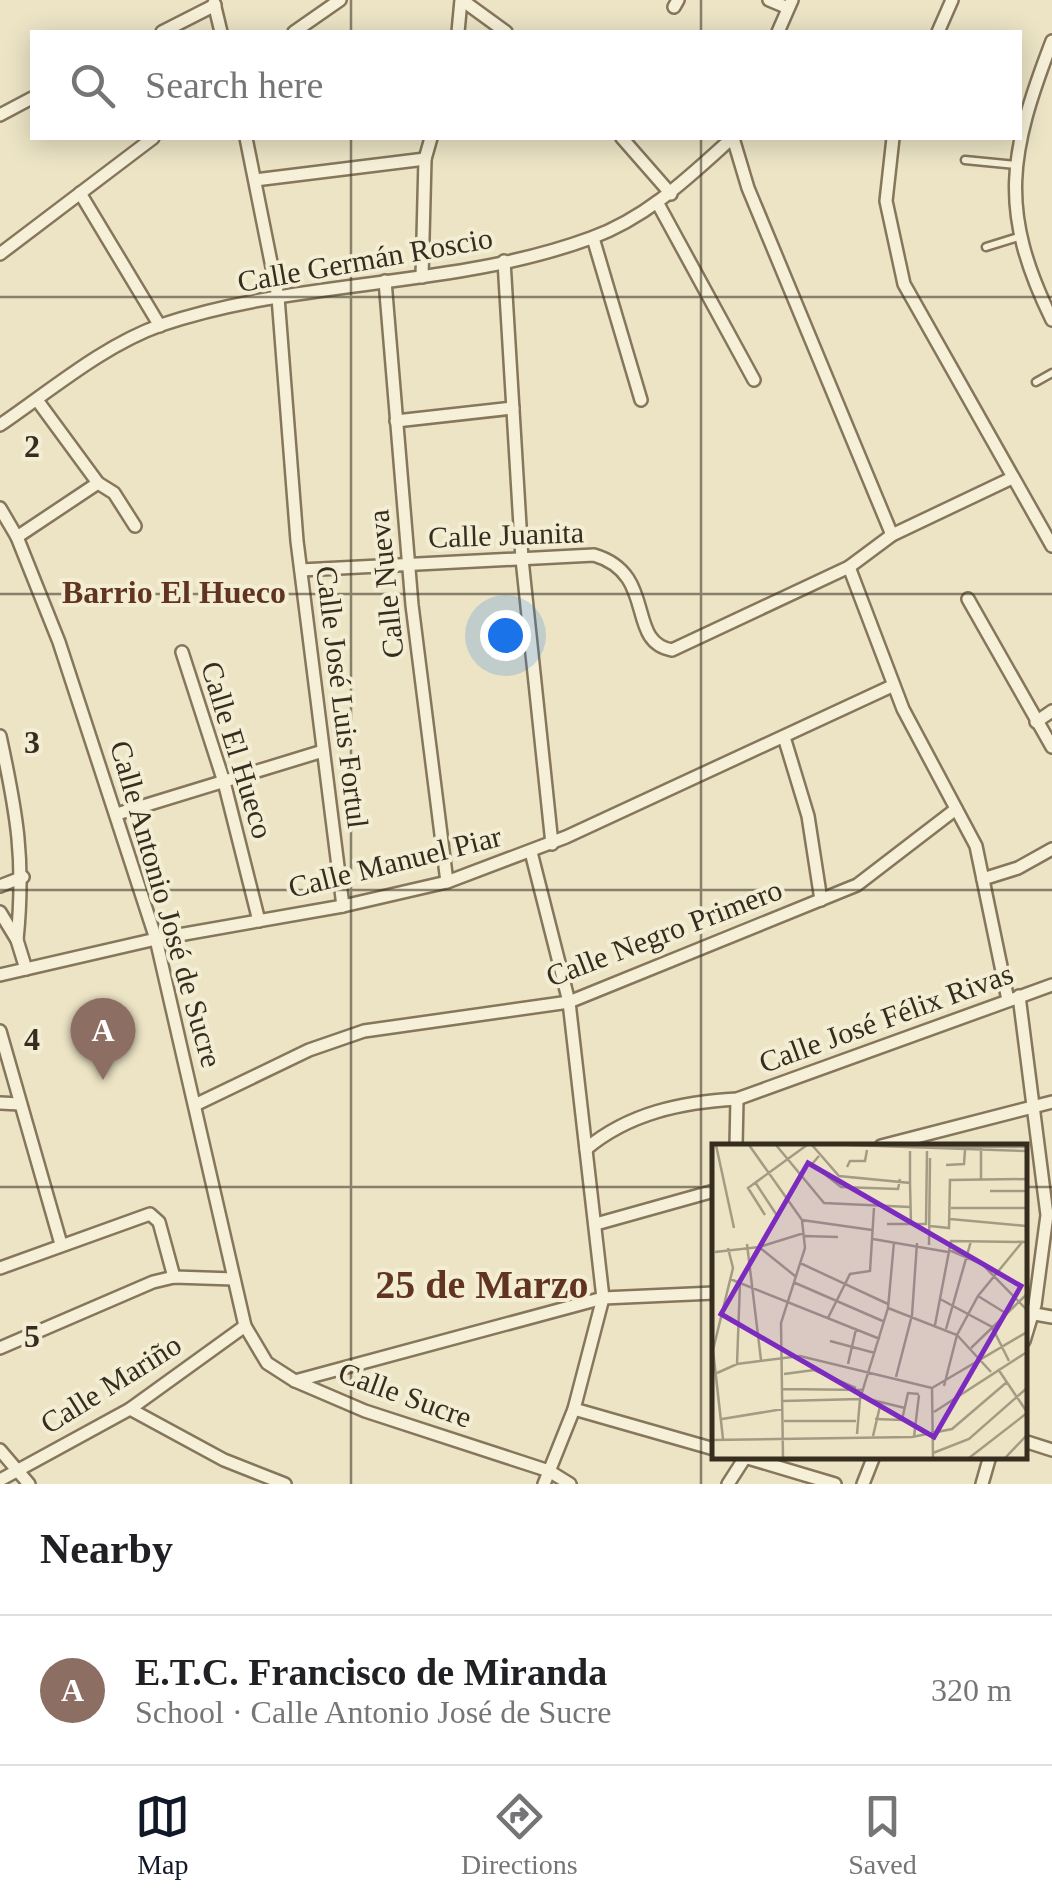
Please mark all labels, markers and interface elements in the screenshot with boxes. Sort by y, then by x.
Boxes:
search box [30,30,1022,140]
icon: search [65,58,120,113]
text: Search here [145,64,323,106]
street label: Calle Germán Roscio [235,221,495,298]
text: 2 [24,428,40,464]
street label: Calle Nueva [361,508,410,660]
street label: Calle Juanita [428,515,584,554]
street label: Calle José Luis Fortul [310,564,375,830]
district label: Barrio El Hueco [62,574,286,610]
your location [480,610,531,661]
street label: Calle El Hueco [195,657,280,842]
text: 3 [24,724,40,760]
street label: Calle Antonio José de Sucre [102,736,230,1072]
street label: Calle Manuel Piar [285,819,505,904]
street label: Calle Negro Primero [541,872,786,993]
street label: Calle José Félix Rivas [755,956,1017,1079]
pin: A [70,998,136,1080]
text: 4 [24,1021,40,1057]
inset map [712,1144,1027,1459]
district label: 25 de Marzo [375,1262,589,1307]
text: 5 [24,1318,40,1354]
street label: Calle Mariño [35,1327,187,1440]
street label: Calle Sucre [334,1355,476,1434]
text: Nearby [40,1526,173,1572]
text: E.T.C. Francisco de Miranda [135,1651,607,1693]
text: A [61,1672,84,1708]
text: 320 m [931,1672,1012,1708]
text: School · Calle Antonio José de Sucre [135,1694,611,1730]
tab: Map [135,1789,190,1881]
tab: Directions [461,1789,578,1881]
tab: Saved [848,1789,917,1881]

